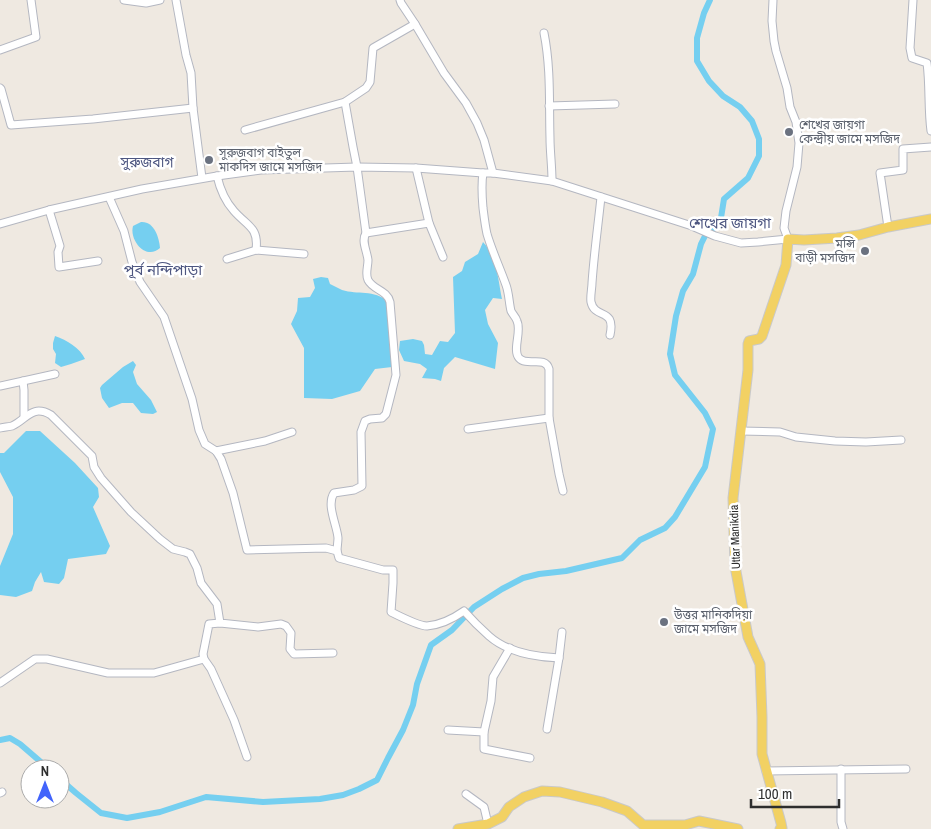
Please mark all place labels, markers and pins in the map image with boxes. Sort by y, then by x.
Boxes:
place label: শেখের জায়গা কেন্দ্রীয় জামে মসজিদ [799,117,900,147]
marker: শেখের জায়গা কেন্দ্রীয় জামে মসজিদ [783,126,795,138]
place label: সুরুজবাগ বাইতুল মাকদিস জামে মসজিদ [218,145,323,175]
marker: সুরুজবাগ বাইতুল মাকদিস জামে মসজিদ [203,154,215,166]
place label: মুন্সি বাড়ী মসজিদ [794,236,855,266]
marker: মুন্সি বাড়ী মসজিদ [859,245,871,257]
place label: উত্তর মানিকদিয়া জামে মসজিদ [673,607,753,637]
marker: উত্তর মানিকদিয়া জামে মসজিদ [658,616,670,628]

